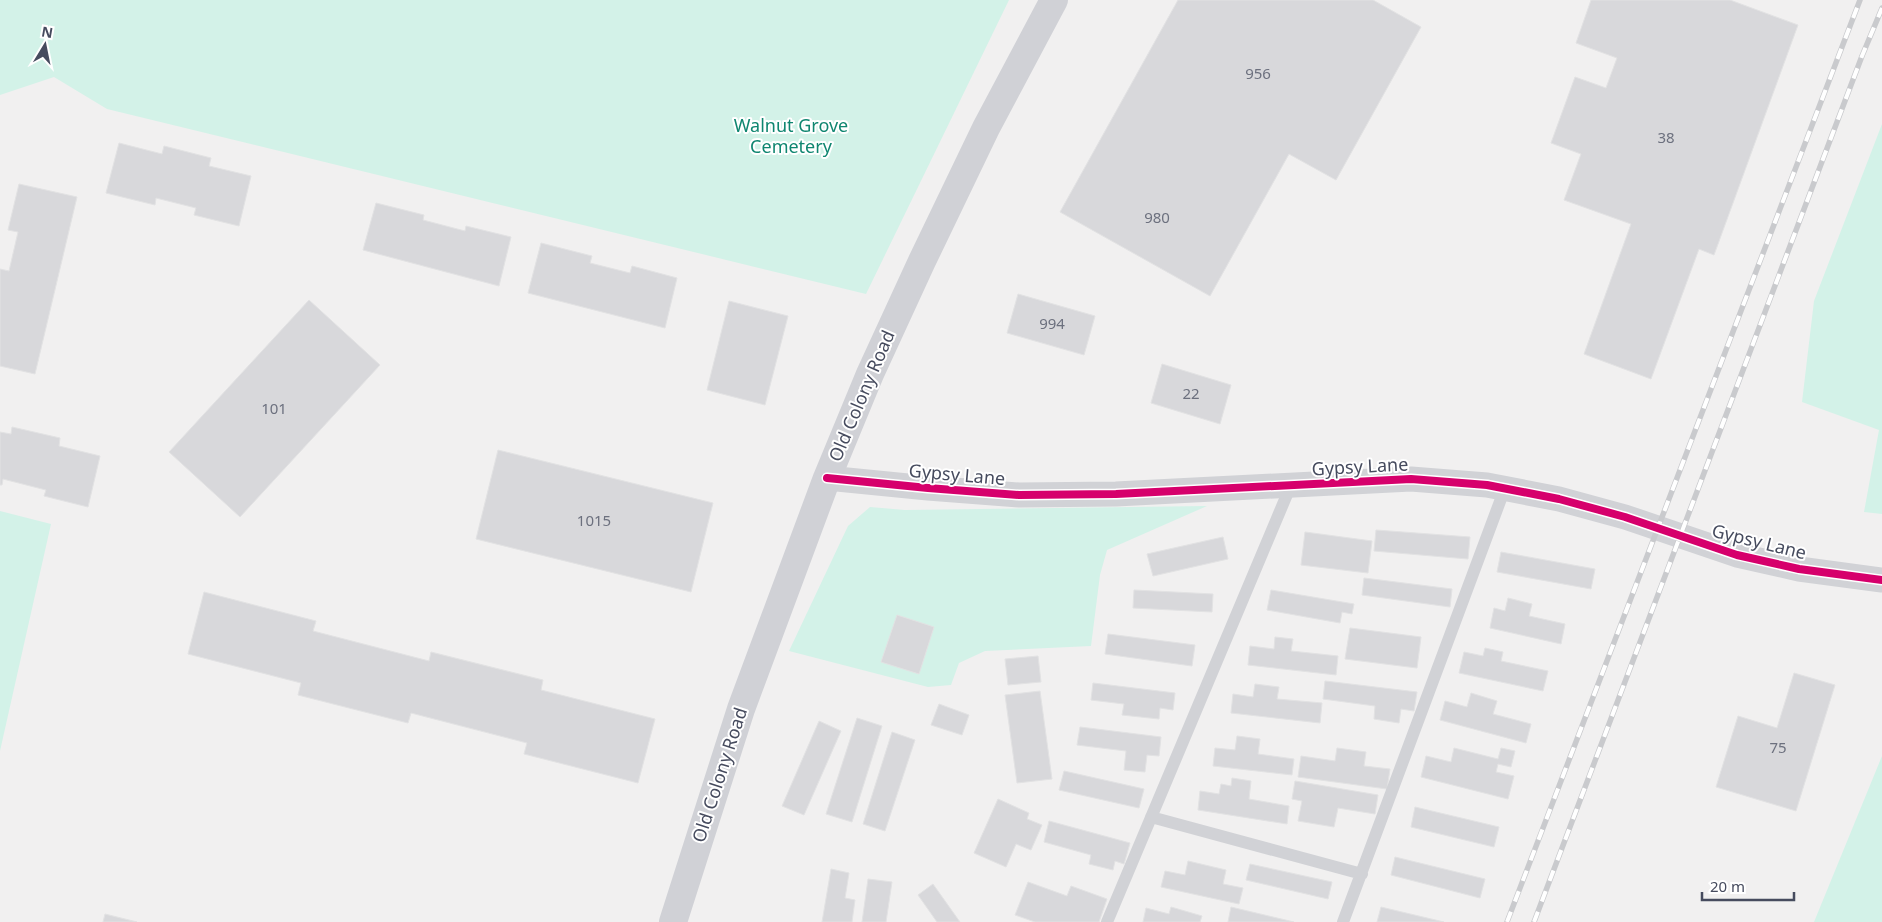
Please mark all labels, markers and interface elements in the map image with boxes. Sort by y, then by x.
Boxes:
north arrow [20,20,70,70]
text: N [40,21,55,42]
house number: 956 [1245,63,1271,83]
park label: Walnut Grove Cemetery [734,113,848,158]
house number: 38 [1657,127,1675,147]
house number: 980 [1144,207,1170,227]
house number: 994 [1039,313,1065,333]
street label: Old Colony Road [823,326,900,465]
house number: 22 [1182,383,1200,403]
house number: 101 [261,398,287,418]
street label: Gypsy Lane [1311,451,1409,481]
street label: Gypsy Lane [908,458,1006,490]
house number: 1015 [577,510,611,530]
street label: Gypsy Lane [1709,518,1809,564]
street label: Old Colony Road [686,704,752,845]
house number: 75 [1769,737,1787,757]
scale bar [1702,870,1794,902]
text: 20 m [1710,876,1745,896]

